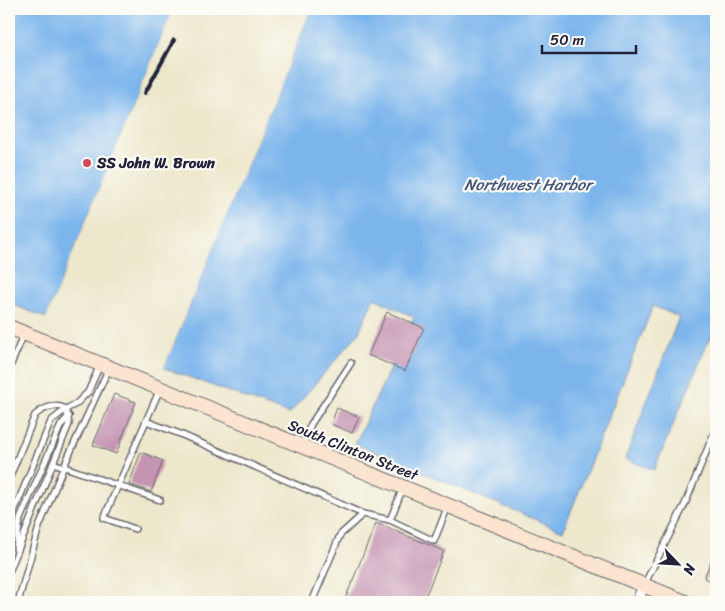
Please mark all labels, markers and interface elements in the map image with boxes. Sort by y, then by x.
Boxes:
scale bar [542,22,636,54]
text: 50 m [550,27,585,53]
place label: SS John W. Brown [96,150,216,176]
marker: SS John W. Brown [81,157,93,169]
water label: Northwest Harbor [464,170,594,199]
street label: South Clinton Street [284,412,423,488]
north arrow [652,538,702,588]
text: N [676,559,703,579]

